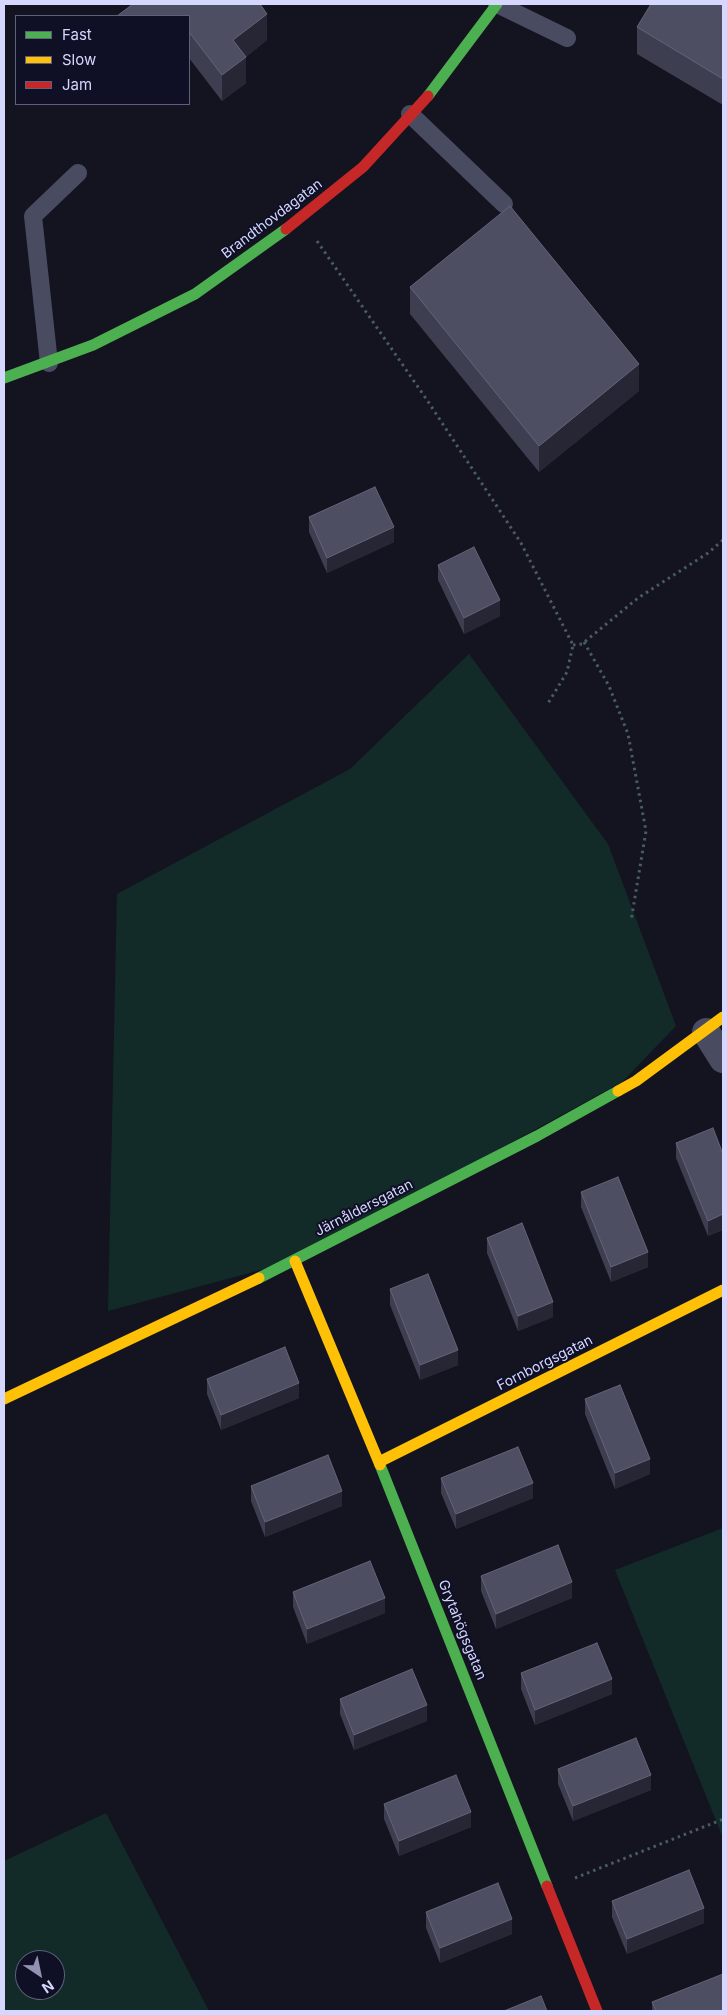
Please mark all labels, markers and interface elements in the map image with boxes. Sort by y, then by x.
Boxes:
legend [15,15,190,105]
text: Fast [62,25,92,44]
text: Slow [62,50,96,69]
text: Jam [62,75,92,94]
street label: Brandthovdagatan [218,176,326,262]
street label: Järnåldersgatan [312,1176,416,1240]
street label: Fornborgsgatan [494,1332,596,1394]
street label: Grytahögsgatan [434,1578,490,1682]
north arrow [15,1950,65,2000]
text: N [39,1977,57,1997]

